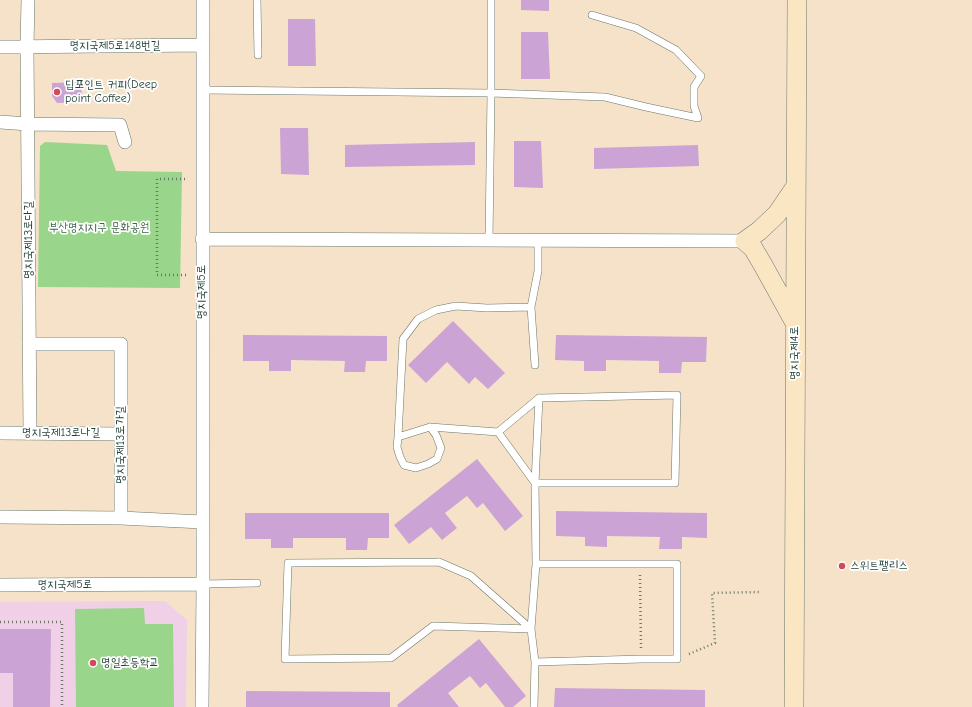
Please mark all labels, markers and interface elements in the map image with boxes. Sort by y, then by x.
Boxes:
street label: 명지국제5로148번길 [70,39,160,53]
place label: 딥포인트 커피(Deep point Coffee) [65,78,157,106]
marker: 딥포인트 커피(Deep point Coffee) [52,87,62,97]
street label: 명지국제13로다길 [22,201,36,279]
park label: 부산명지지구 문화공원 [49,221,149,235]
street label: 명지국제5로 [195,265,209,319]
street label: 명지국제4로 [788,326,802,380]
street label: 명지국제13로가길 [114,406,128,484]
street label: 명지국제13로나길 [22,426,100,440]
place label: 스위트팰리스 [850,559,908,573]
marker: 스위트팰리스 [837,561,847,571]
street label: 명지국제5로 [38,578,92,592]
place label: 명일초등학교 [101,656,159,670]
marker: 명일초등학교 [88,658,98,668]

